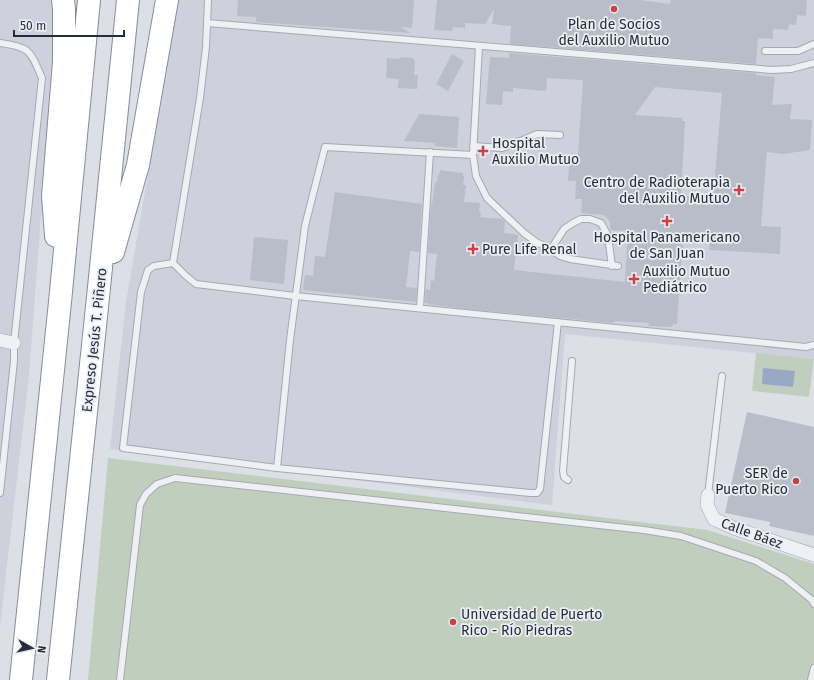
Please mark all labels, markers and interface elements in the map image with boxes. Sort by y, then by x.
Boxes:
marker: Plan de Socios del Auxilio Mutuo [609,4,619,14]
scale bar [14,12,124,38]
place label: Plan de Socios del Auxilio Mutuo [558,16,670,49]
text: 50 m [20,19,46,33]
place label: Hospital Auxilio Mutuo [492,135,579,168]
marker: Hospital Auxilio Mutuo [477,145,489,157]
place label: Centro de Radioterapia del Auxilio Mutuo [584,174,730,207]
marker: Centro de Radioterapia del Auxilio Mutuo [733,184,745,196]
marker: Hospital Panamericano de San Juan [661,215,673,227]
place label: Hospital Panamericano de San Juan [593,229,741,262]
place label: Pure Life Renal [482,241,577,258]
marker: Pure Life Renal [467,243,479,255]
place label: Auxilio Mutuo Pediátrico [643,263,730,296]
street label: Expreso Jesús T. Piñero [78,267,111,413]
marker: Auxilio Mutuo Pediátrico [628,273,640,285]
place label: SER de Puerto Rico [715,465,788,498]
marker: SER de Puerto Rico [791,476,801,486]
street label: Calle Báez [719,514,785,552]
place label: Universidad de Puerto Rico - Río Piedras [461,606,602,639]
marker: Universidad de Puerto Rico - Río Piedras [448,617,458,627]
north arrow [12,628,52,668]
text: N [34,645,48,654]

